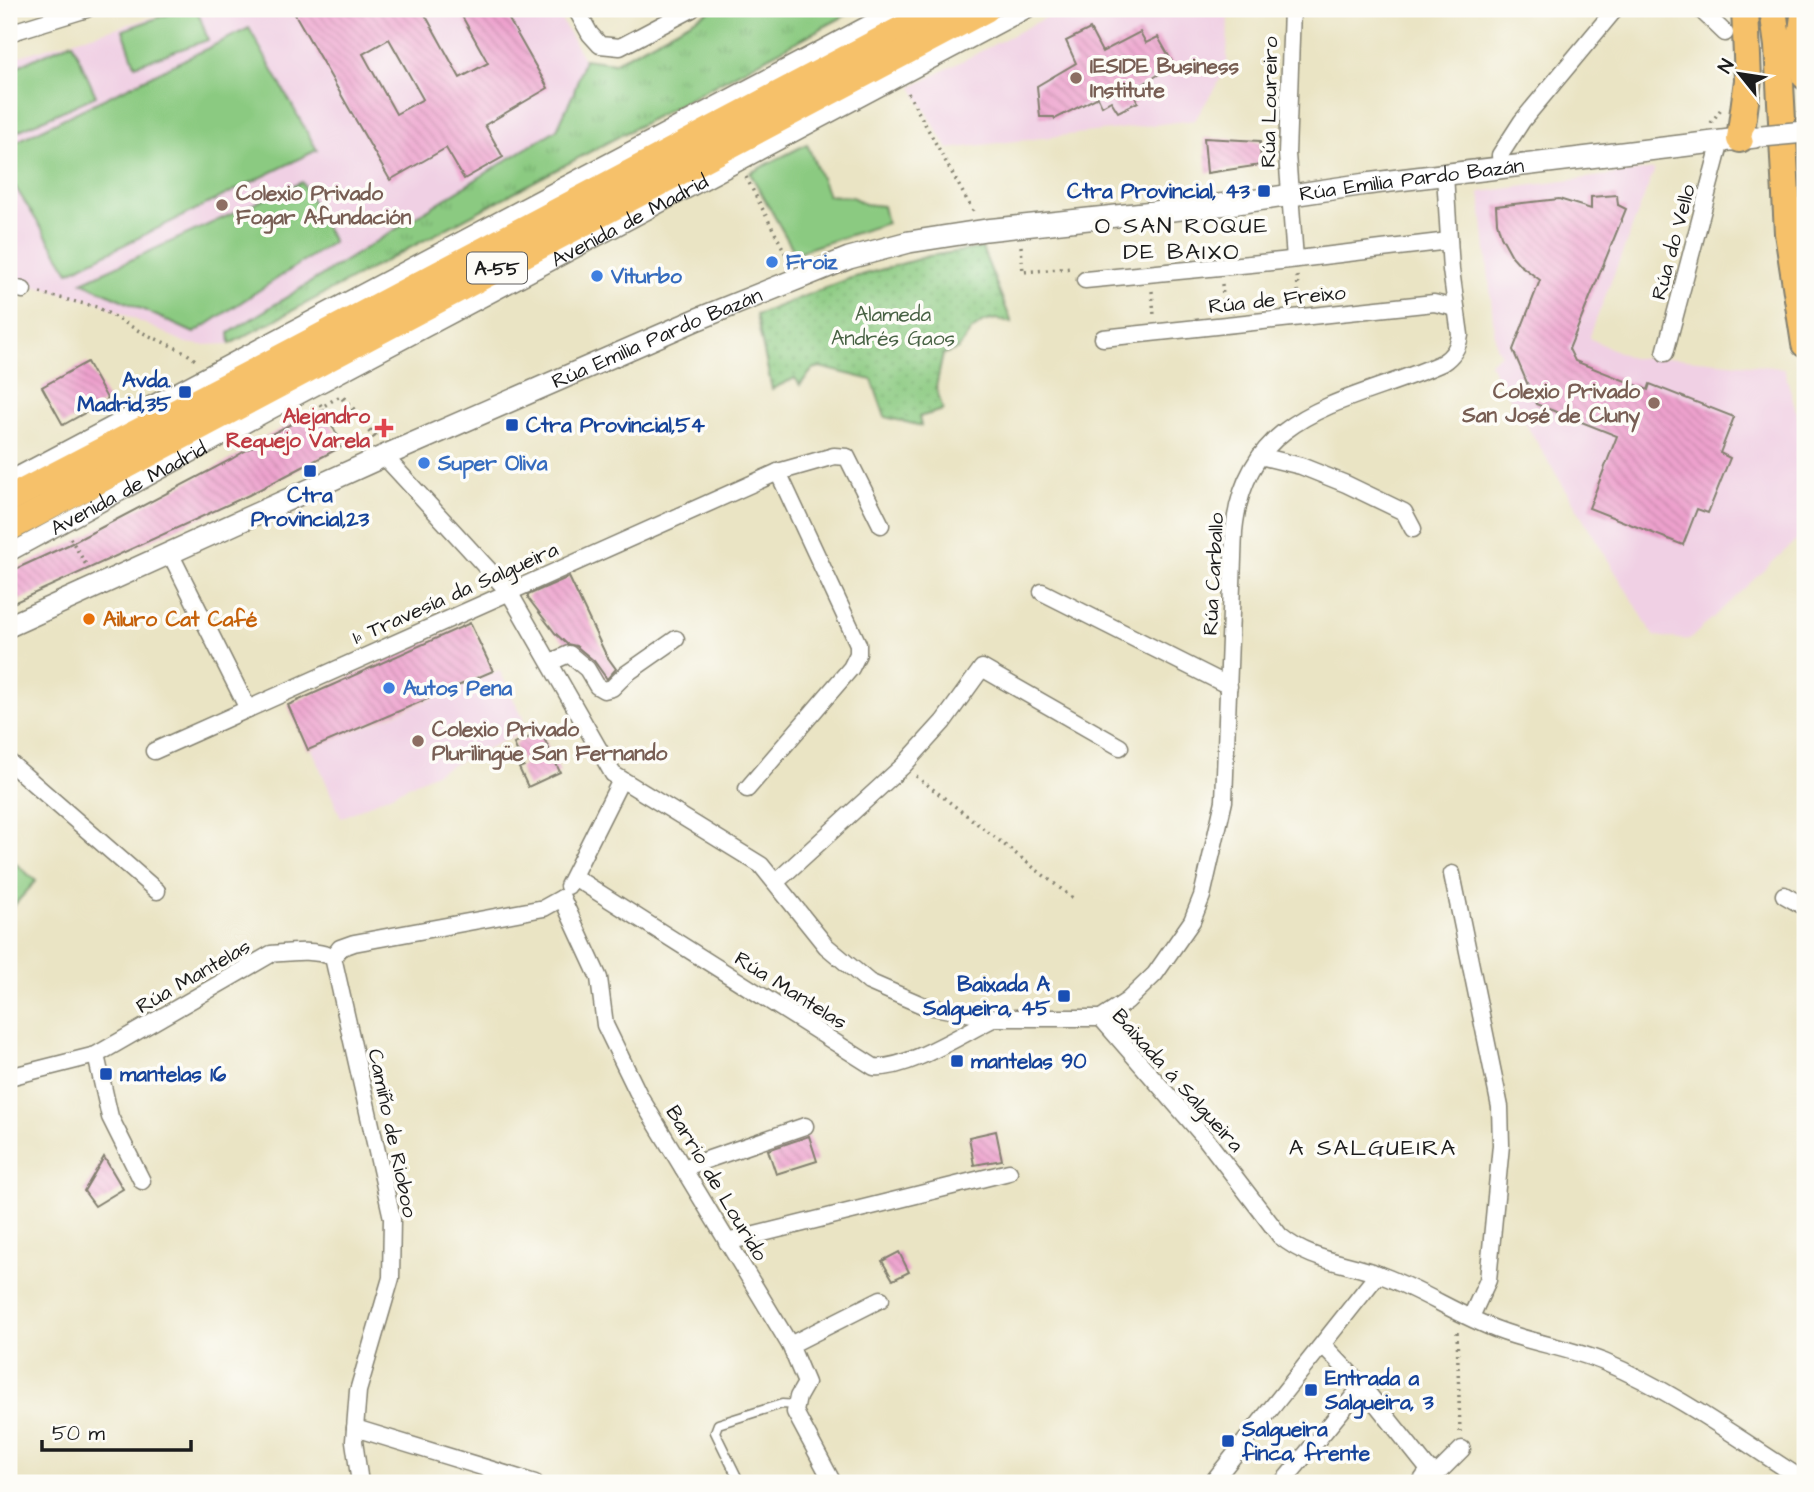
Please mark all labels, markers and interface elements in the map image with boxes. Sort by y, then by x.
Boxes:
street label: Rúa Loureiro [1254,36,1285,168]
north arrow [1706,38,1776,108]
place label: IESIDE Business Institute [1090,52,1239,105]
text: N [1712,54,1741,78]
marker: IESIDE Business Institute [1068,70,1084,86]
street label: Rúa Emilia Pardo Bazán [1297,151,1526,209]
street label: Avenida de Madrid [546,167,714,274]
place label: Ctra Provincial, 43 [1067,177,1250,206]
place label: Colexio Privado Fogar Afundación [236,179,412,234]
street label: Rúa do Vello [1644,181,1703,303]
marker: Ctra Provincial, 43 [1256,183,1272,199]
marker: Colexio Privado Fogar Afundación [214,197,230,213]
district label: O SAN ROQUE DE BAIXO [1095,210,1269,268]
place label: Froiz [786,248,838,277]
road number: A-55 [467,252,527,284]
marker: Froiz [764,254,780,270]
place label: Viturbo [610,262,682,291]
marker: Viturbo [589,268,605,284]
street label: Rúa de Freixo [1207,278,1347,321]
street label: Rúa Emilia Pardo Bazán [547,281,767,396]
park label: Alameda Andrés Gaos [831,300,955,353]
place label: Avda. Madrid,35 [77,366,172,419]
place label: Colexio Privado San José de Cluny [1461,377,1640,433]
marker: Avda. Madrid,35 [177,384,193,400]
marker: Colexio Privado San José de Cluny [1646,395,1662,411]
place label: Alejandro Requejo Varela [226,402,370,456]
place label: Ctra Provincial,54 [526,411,705,440]
marker: Ctra Provincial,54 [504,417,520,433]
marker: Alejandro Requejo Varela [376,420,392,436]
street label: Avenida de Madrid [45,434,212,543]
place label: Super Oliva [437,449,548,479]
marker: Super Oliva [416,455,432,471]
marker: Ctra Provincial,23 [302,463,318,479]
place label: Ctra Provincial,23 [251,481,369,534]
street label: Rúa Carballo [1196,512,1231,636]
street label: 1ª Travesía da Salgueira [348,535,564,654]
place label: Ailuro Cat Café [103,605,258,634]
marker: Ailuro Cat Café [81,611,97,627]
place label: Autos Pena [403,674,513,703]
marker: Autos Pena [381,680,397,696]
place label: Colexio Privado Plurilingüe San Fernando [432,715,667,770]
marker: Colexio Privado Plurilingüe San Fernando [410,733,426,749]
street label: Rúa Mantelas [131,932,256,1021]
street label: Rúa Mantelas [729,944,853,1037]
place label: Baixada A Salgueira, 45 [922,970,1051,1025]
marker: Baixada A Salgueira, 45 [1056,988,1072,1004]
street label: Baixada á Salgueira [1104,1002,1250,1160]
street label: Camiño de Rioboo [360,1046,425,1220]
place label: mantelas 90 [971,1047,1087,1076]
marker: mantelas 90 [949,1053,965,1069]
place label: mantelas 16 [120,1060,227,1089]
marker: mantelas 16 [98,1066,114,1082]
street label: Barrio de Lourido [659,1100,775,1267]
district label: A SALGUEIRA [1289,1132,1457,1164]
place label: Entrada a Salgueira, 3 [1324,1364,1434,1419]
marker: Entrada a Salgueira, 3 [1303,1382,1319,1398]
scale bar [42,1408,191,1452]
place label: Salgueira finca, frente [1241,1415,1371,1468]
text: 50 m [52,1419,106,1448]
marker: Salgueira finca, frente [1220,1433,1236,1449]

